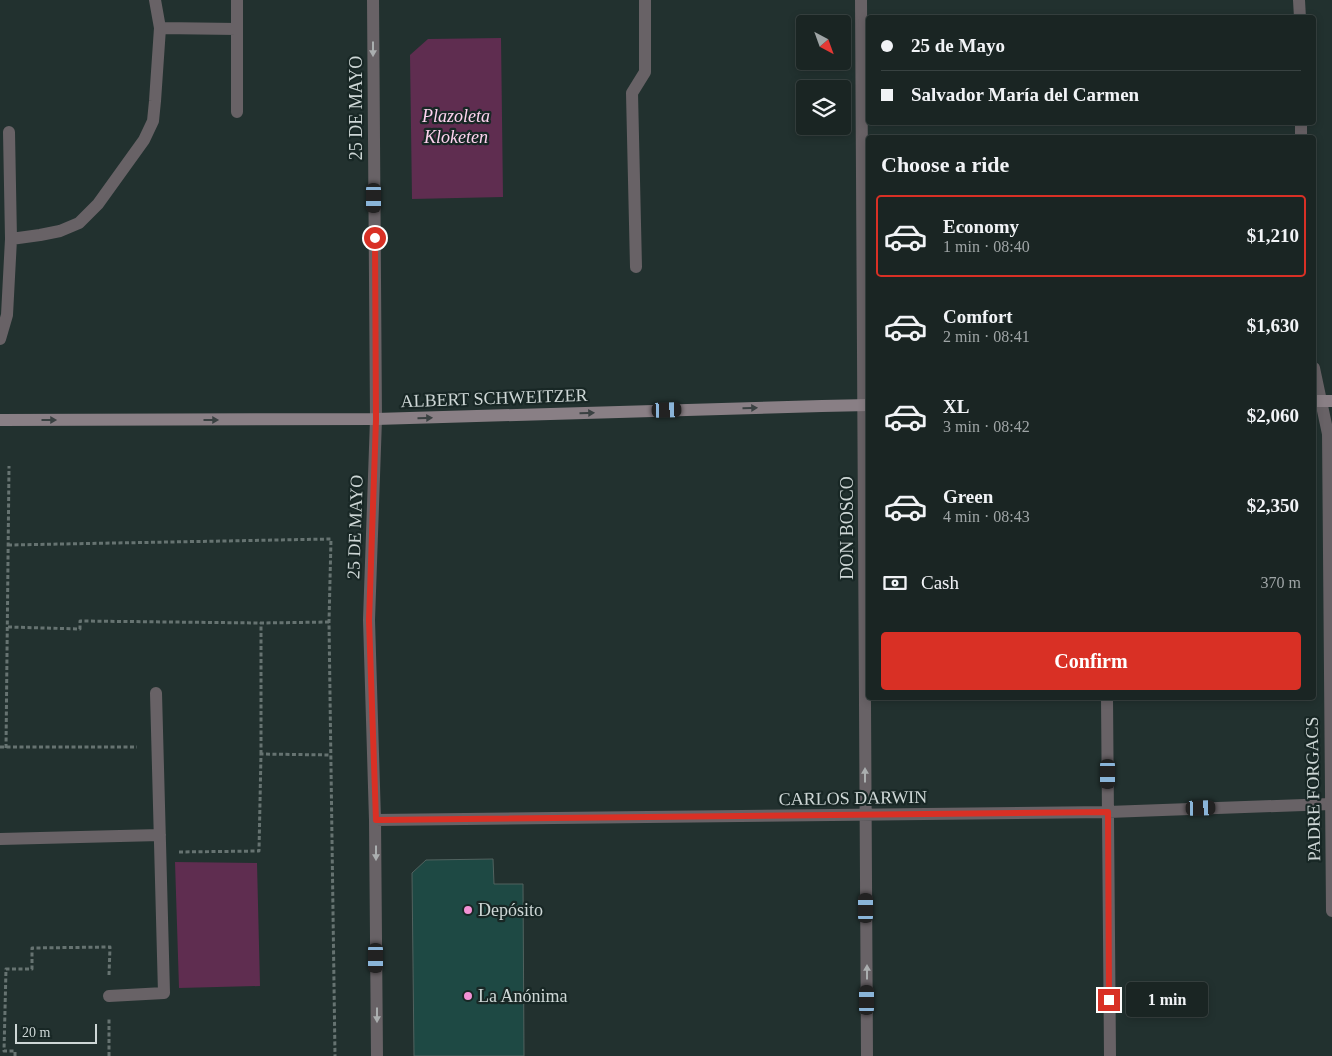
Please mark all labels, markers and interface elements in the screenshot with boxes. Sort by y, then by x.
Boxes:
north arrow [796,15,851,70]
map controls [796,15,851,135]
text: 25 de Mayo [911,35,1005,56]
one-way arrow [369,41,377,57]
street label: 25 DE MAYO [346,56,366,160]
button: layers [796,80,851,135]
text: Salvador María del Carmen [911,84,1139,105]
park label: Plazoleta Kloketen [421,106,490,147]
text: Choose a ride [881,152,1009,177]
car [366,183,381,213]
icon: car [883,214,928,259]
text: Economy [943,216,1019,237]
text: $1,210 [1247,225,1299,246]
route start [364,227,386,249]
text: 1 min · 08:40 [943,238,1030,255]
icon: car [883,304,928,349]
text: Comfort [943,306,1013,327]
text: $1,630 [1247,315,1299,336]
text: 2 min · 08:41 [943,328,1030,345]
street label: ALBERT SCHWEITZER [400,385,588,411]
icon: car [883,394,928,439]
text: XL [943,396,969,417]
car [651,402,682,418]
one-way arrow [742,404,758,412]
text: $2,060 [1247,405,1299,426]
one-way arrow [580,409,596,417]
one-way arrow [417,414,433,422]
one-way arrow [41,416,57,424]
one-way arrow [203,416,219,424]
text: 3 min · 08:42 [943,418,1030,435]
street label: 25 DE MAYO [343,475,367,579]
street label: DON BOSCO [837,476,857,580]
icon: car [883,484,928,529]
text: Green [943,486,993,507]
text: $2,350 [1247,495,1299,516]
text: 4 min · 08:43 [943,508,1030,525]
icon: cash [881,569,909,597]
text: Cash [921,572,959,593]
text: 370 m [1261,574,1301,591]
button: Confirm [881,632,1301,690]
street label: PADRE FORGACS [1302,716,1324,862]
car [1100,759,1115,789]
one-way arrow [861,767,869,783]
street label: CARLOS DARWIN [779,787,927,809]
car [1185,800,1216,816]
one-way arrow [372,845,380,861]
car [858,893,873,923]
place label: Depósito [478,900,543,920]
marker: Depósito [462,904,474,916]
car [368,943,383,973]
one-way arrow [863,964,871,980]
callout: 1 min [1126,982,1209,1018]
car [859,985,874,1015]
place label: La Anónima [478,986,567,1006]
route end [1098,989,1120,1011]
marker: La Anónima [462,990,474,1002]
text: 1 min [1148,991,1186,1008]
one-way arrow [373,1008,381,1024]
scale bar [15,1021,98,1044]
text: 20 m [22,1025,50,1040]

